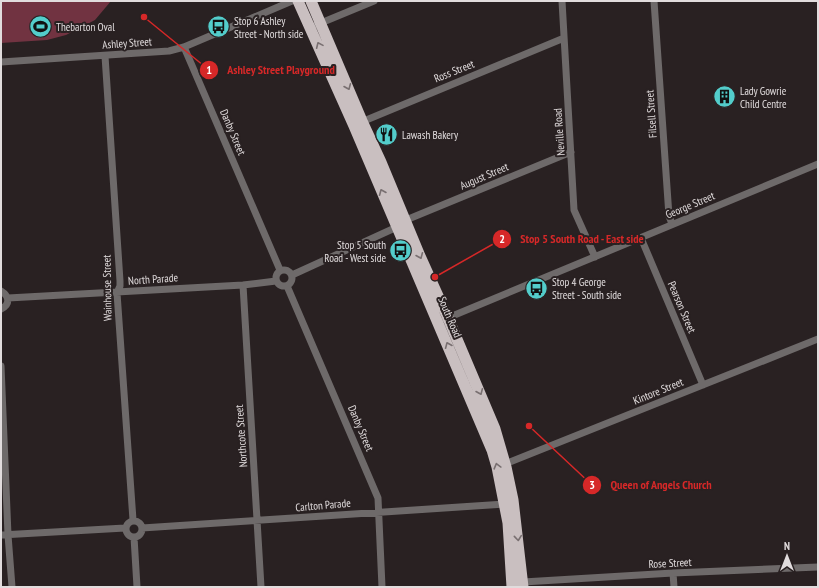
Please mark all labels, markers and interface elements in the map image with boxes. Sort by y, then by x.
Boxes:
sports icon: Thebarton Oval [28,14,54,40]
bus stop icon: Stop 6 Ashley Street - North side [205,14,231,40]
place label: Stop 6 Ashley Street - North side [234,14,304,41]
place label: Thebarton Oval [56,20,115,34]
street label: Ashley Street [102,34,152,52]
one-way arrow [315,42,323,49]
street label: Ross Street [432,57,476,85]
callout: Ashley Street Playground [199,58,343,82]
text: 1 [206,62,212,77]
text: Ashley Street Playground [226,62,335,77]
one-way arrow [343,83,351,91]
building icon: Lady Gowrie Child Centre [712,84,738,110]
place label: Lady Gowrie Child Centre [740,84,787,111]
street label: Filsell Street [642,90,660,138]
street label: Danby Street [217,107,249,157]
street label: Neville Road [550,107,568,156]
restaurant icon: Lawash Bakery [374,122,400,148]
place label: Lawash Bakery [402,128,459,142]
street label: August Street [458,160,510,192]
one-way arrow [379,188,387,196]
street label: George Street [663,188,717,222]
callout: Stop 5 South Road - East side [492,227,653,251]
text: 2 [499,231,505,246]
text: Stop 5 South Road - East side [520,231,644,246]
place label: Stop 5 South Road - West side [324,238,386,265]
bus stop icon: Stop 5 South Road - West side [388,238,414,264]
one-way arrow [416,253,424,260]
street label: Wainhouse Street [99,255,115,321]
street label: North Parade [128,270,179,288]
bus stop icon: Stop 4 George Street - South side [524,275,550,301]
place label: Stop 4 George Street - South side [552,275,622,302]
street label: Pearson Street [665,279,699,335]
street label: South Road [435,294,465,340]
one-way arrow [444,342,452,349]
street label: Kintore Street [631,375,685,407]
one-way arrow [475,389,483,396]
street label: Danby Street [345,403,377,453]
street label: Northcote Street [232,404,250,468]
one-way arrow [493,462,501,469]
callout: Queen of Angels Church [582,473,720,497]
text: 3 [589,477,595,492]
text: Queen of Angels Church [610,477,712,492]
street label: Carlton Parade [295,496,352,514]
one-way arrow [514,535,523,541]
north arrow [767,536,807,576]
text: N [784,539,790,553]
street label: Rose Street [648,555,692,571]

